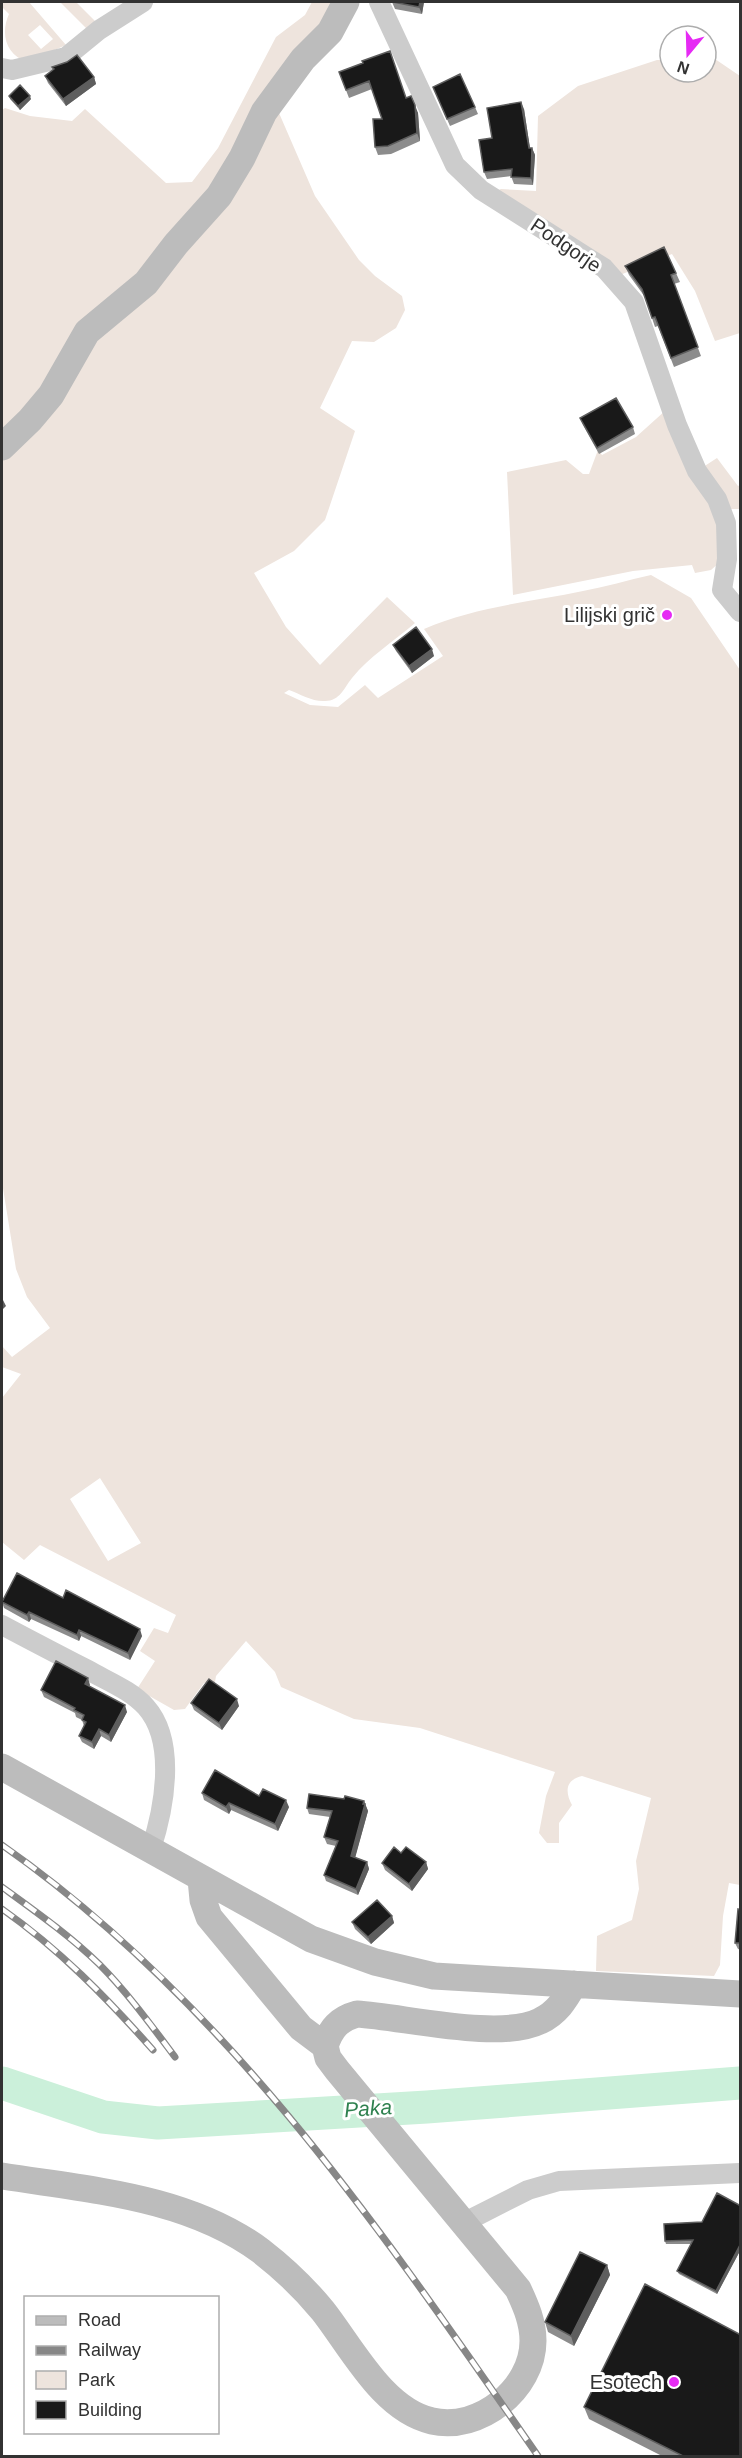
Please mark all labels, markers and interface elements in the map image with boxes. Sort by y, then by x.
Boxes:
north arrow [658,24,718,84]
text: N [675,58,692,78]
street label: Podgorje [527,213,605,277]
place label: Lilijski grič [564,604,655,626]
marker: Lilijski grič [660,608,674,622]
water label: Paka [343,2095,393,2121]
legend [24,2296,219,2434]
text: Road [78,2310,121,2330]
text: Railway [78,2340,141,2360]
text: Park [78,2370,116,2390]
place label: Esotech [590,2371,662,2393]
marker: Esotech [667,2375,681,2389]
text: Building [78,2400,142,2420]

